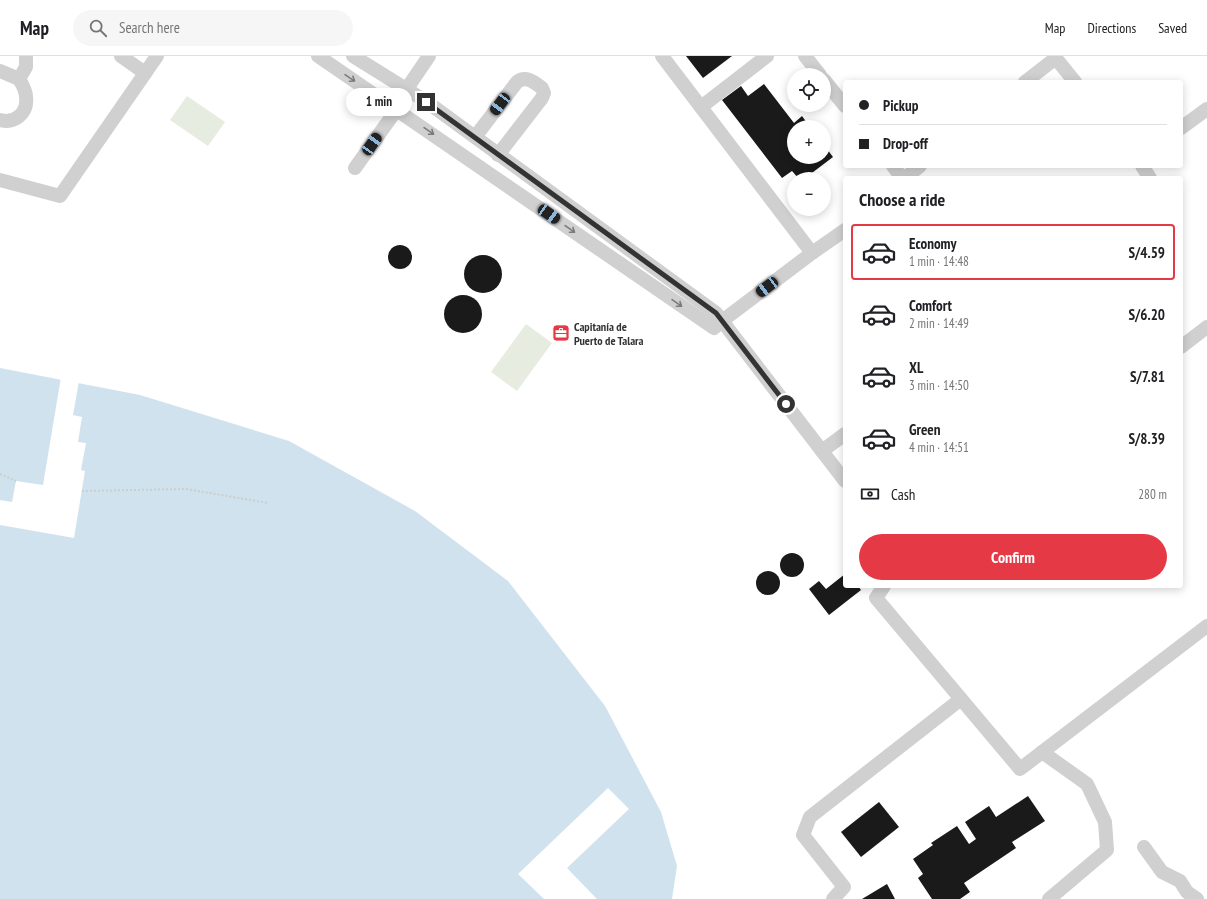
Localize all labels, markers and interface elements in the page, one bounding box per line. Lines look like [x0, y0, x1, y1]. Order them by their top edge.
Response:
search box [73, 10, 353, 46]
text: Map [20, 16, 49, 40]
icon: search [87, 17, 109, 39]
text: Search here [119, 18, 180, 37]
text: Map [1045, 19, 1065, 37]
text: Directions [1087, 19, 1136, 37]
text: Saved [1158, 19, 1187, 37]
map controls [787, 68, 831, 216]
button: locate [787, 68, 831, 112]
one-way arrow [345, 74, 356, 82]
callout: 1 min [346, 88, 412, 116]
car [488, 91, 512, 117]
text: 1 min [366, 93, 392, 110]
route end [417, 93, 435, 111]
text: Pickup [883, 96, 918, 115]
button: + [787, 120, 831, 164]
one-way arrow [423, 127, 434, 135]
car [360, 131, 384, 157]
text: Drop-off [883, 134, 928, 153]
button: − [787, 172, 831, 216]
text: Choose a ride [859, 188, 945, 211]
car [536, 202, 562, 226]
one-way arrow [565, 225, 576, 233]
icon: car [861, 234, 897, 270]
text: Economy [909, 234, 957, 253]
text: S/4.59 [1128, 243, 1165, 262]
text: 1 min · 14:48 [909, 253, 969, 270]
car [754, 275, 780, 299]
icon: car [861, 296, 897, 332]
text: Comfort [909, 296, 952, 315]
one-way arrow [672, 299, 683, 307]
text: S/6.20 [1128, 305, 1165, 324]
text: 2 min · 14:49 [909, 315, 969, 332]
place label: Capitanía de Puerto de Talara [574, 319, 644, 348]
office icon: Capitanía de Puerto de Talara [551, 323, 571, 343]
icon: car [861, 358, 897, 394]
text: XL [909, 358, 923, 377]
text: S/7.81 [1130, 367, 1165, 386]
text: 3 min · 14:50 [909, 377, 969, 394]
route start [777, 395, 795, 413]
icon: car [861, 420, 897, 456]
text: Green [909, 420, 941, 439]
text: S/8.39 [1128, 429, 1165, 448]
text: 4 min · 14:51 [909, 439, 969, 456]
icon: cash [859, 483, 881, 505]
text: Cash [891, 485, 915, 504]
text: 280 m [1138, 486, 1167, 503]
button: Confirm [859, 534, 1167, 580]

